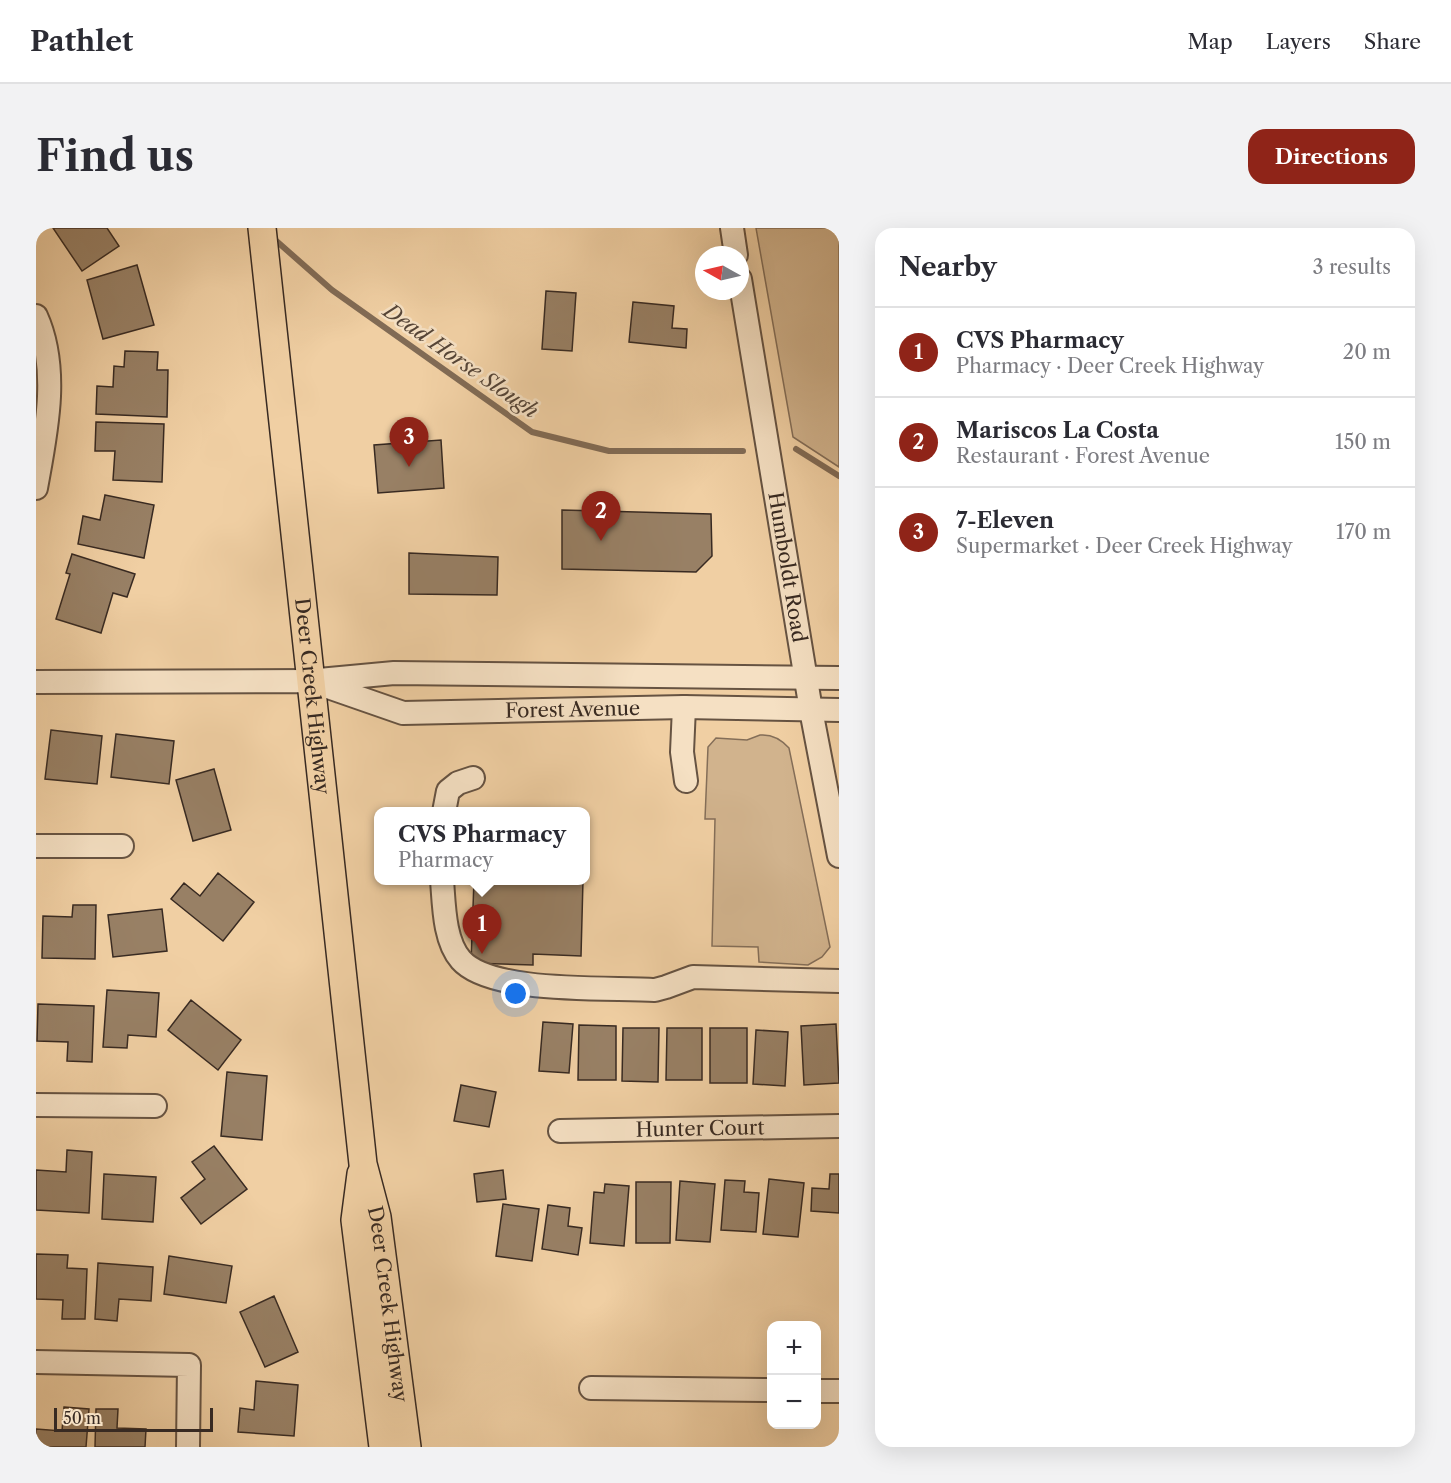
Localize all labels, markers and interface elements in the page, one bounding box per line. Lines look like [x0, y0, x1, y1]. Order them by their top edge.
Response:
text: Pathlet [30, 24, 133, 58]
text: Map [1188, 29, 1233, 54]
text: Layers [1266, 29, 1331, 54]
text: Share [1364, 29, 1421, 54]
button: Directions [1248, 129, 1415, 184]
text: Find us [36, 130, 194, 182]
north arrow [695, 246, 749, 300]
text: Nearby [899, 251, 997, 283]
text: 3 results [1313, 255, 1391, 279]
water label: Dead Horse Slough [378, 297, 543, 423]
text: CVS Pharmacy [956, 327, 1124, 354]
text: 1 [914, 340, 923, 364]
text: 20 m [1343, 340, 1391, 364]
text: Pharmacy · Deer Creek Highway [956, 354, 1264, 378]
text: Mariscos La Costa [956, 417, 1159, 444]
pin: 3 [390, 418, 428, 467]
text: 2 [913, 430, 924, 454]
text: 150 m [1335, 430, 1391, 454]
text: Restaurant · Forest Avenue [956, 444, 1210, 468]
street label: Humboldt Road [763, 490, 812, 644]
pin: 2 [582, 492, 620, 541]
text: 7-Eleven [956, 507, 1054, 534]
text: 3 [913, 520, 924, 544]
text: 170 m [1336, 520, 1391, 544]
text: Supermarket · Deer Creek Highway [956, 534, 1293, 558]
street label: Deer Creek Highway [290, 597, 335, 797]
street label: Forest Avenue [505, 696, 640, 723]
popup [374, 807, 590, 885]
text: CVS Pharmacy [398, 821, 566, 848]
text: Pharmacy [398, 848, 493, 872]
pin: 1 [462, 904, 502, 954]
your location [501, 979, 530, 1008]
street label: Hunter Court [635, 1115, 765, 1142]
street label: Deer Creek Highway [363, 1203, 413, 1404]
map controls [767, 1321, 821, 1429]
button: + [767, 1321, 821, 1375]
button: − [767, 1375, 821, 1429]
scale bar [54, 1405, 213, 1432]
text: 50 m [63, 1408, 101, 1428]

